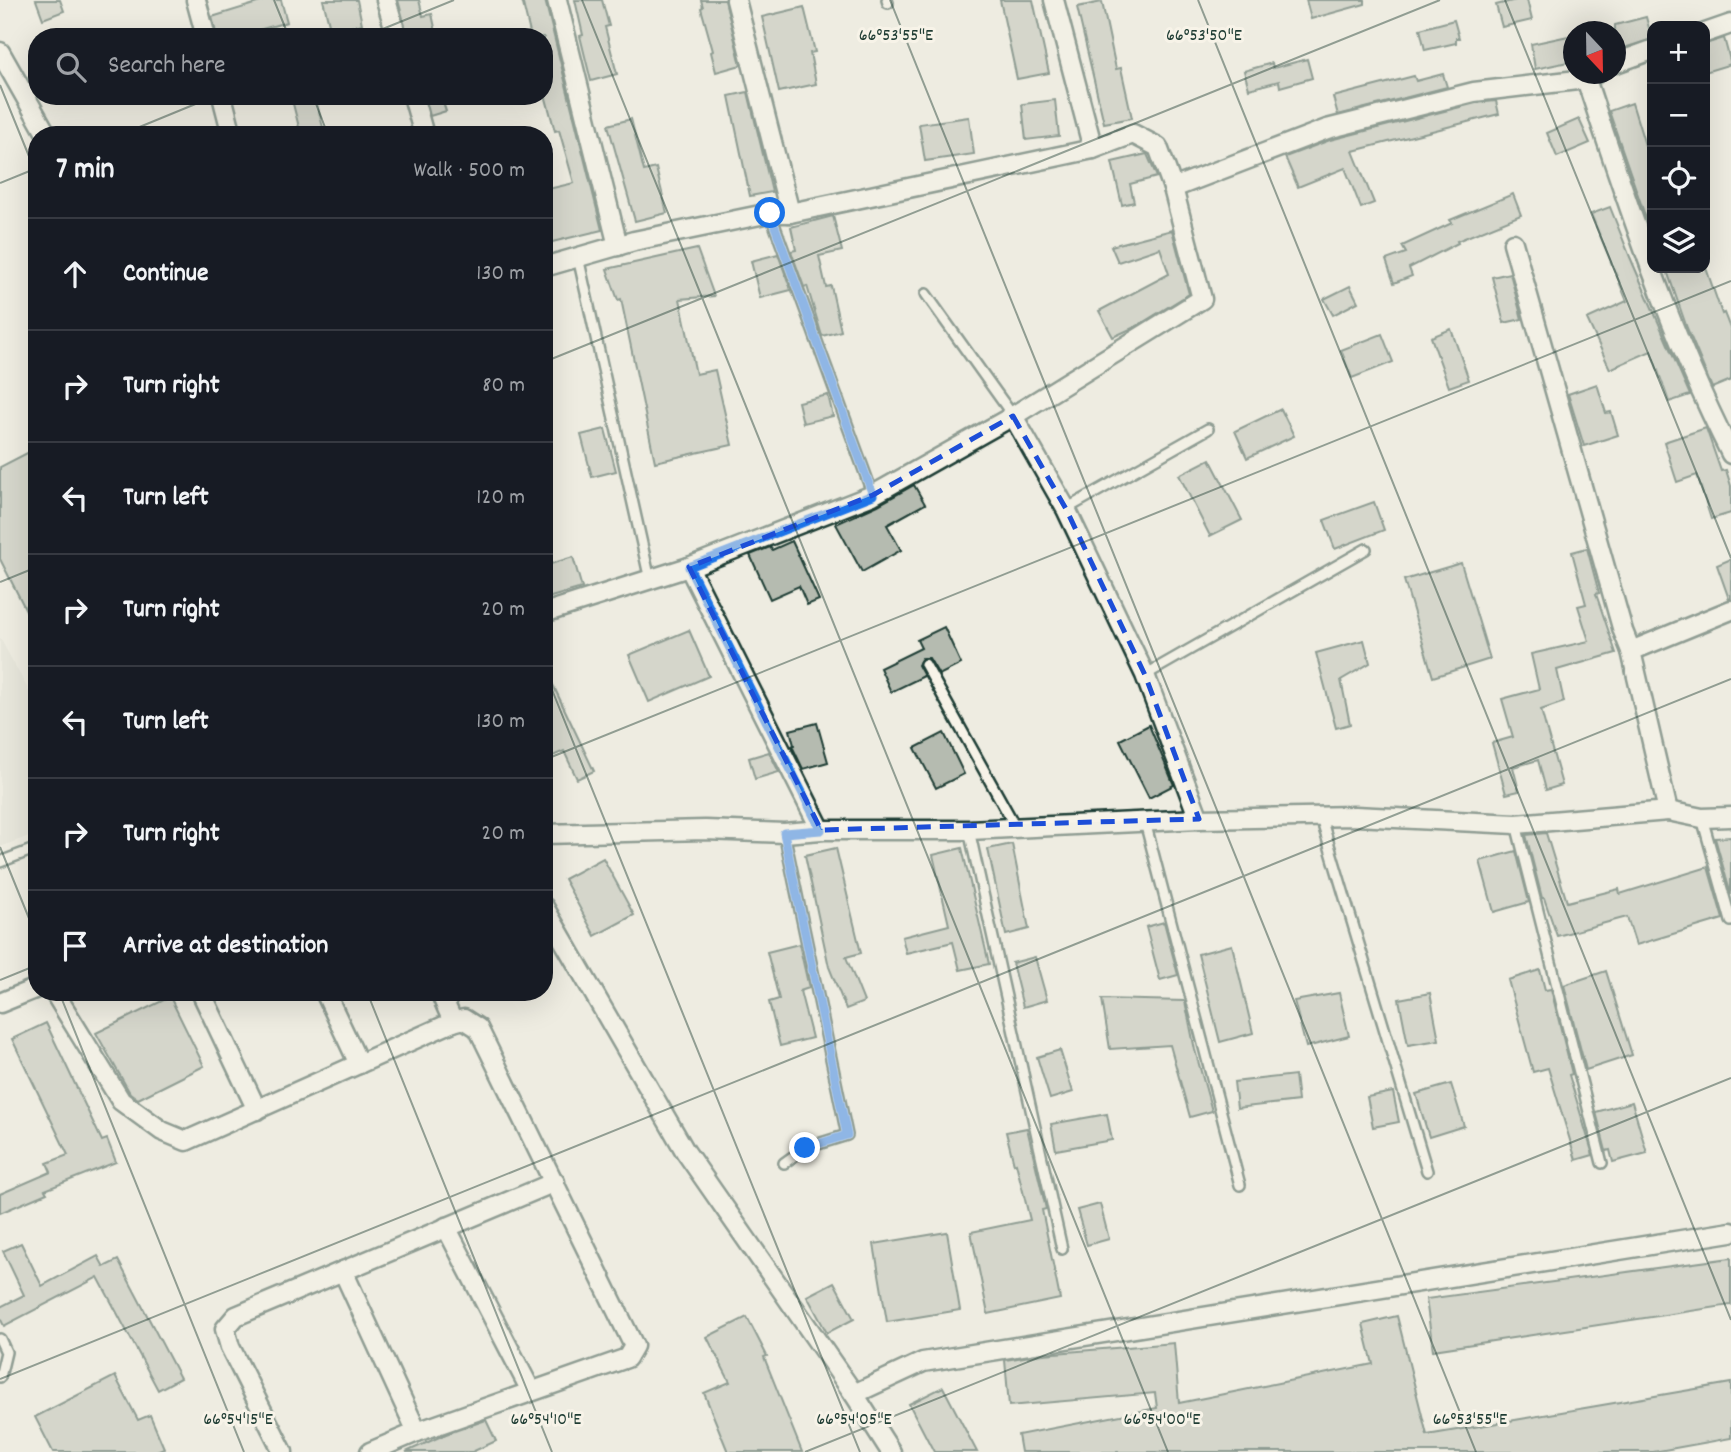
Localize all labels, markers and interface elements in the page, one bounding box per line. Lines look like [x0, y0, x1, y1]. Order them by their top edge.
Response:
north arrow [1563, 21, 1626, 84]
map controls [1647, 21, 1710, 273]
button: + [1647, 21, 1710, 84]
text: 66°53'55"E [859, 24, 933, 49]
text: 66°53'50"E [1166, 24, 1242, 49]
search box [28, 28, 553, 105]
icon: search [52, 48, 90, 86]
text: Search here [108, 48, 226, 85]
button: − [1647, 84, 1710, 147]
button: locate [1647, 147, 1710, 210]
text: 7 min [56, 150, 114, 193]
text: Walk · 500 m [414, 155, 525, 188]
route start [754, 197, 785, 228]
button: layers [1647, 210, 1710, 273]
icon: ahead [56, 255, 94, 293]
text: Continue [123, 256, 208, 293]
text: 130 m [476, 258, 525, 291]
icon: right [56, 367, 94, 405]
text: Turn right [123, 368, 220, 405]
text: 80 m [482, 370, 525, 403]
icon: left [56, 479, 94, 517]
text: Turn left [123, 480, 209, 517]
text: 120 m [476, 482, 525, 515]
icon: right [56, 591, 94, 629]
text: Turn right [123, 592, 220, 629]
text: 20 m [481, 594, 525, 627]
icon: left [56, 703, 94, 741]
text: Turn left [123, 704, 209, 741]
text: 130 m [476, 706, 525, 739]
icon: right [56, 815, 94, 853]
text: Turn right [123, 816, 220, 853]
text: 20 m [481, 818, 525, 851]
icon: arrive [56, 927, 94, 965]
text: Arrive at destination [123, 928, 328, 965]
route end [789, 1132, 820, 1163]
text: 66°54'15"E [203, 1408, 273, 1433]
text: 66°54'10"E [510, 1408, 582, 1433]
text: 66°54'05"E [816, 1408, 892, 1433]
text: 66°54'00"E [1124, 1408, 1200, 1433]
text: 66°53'55"E [1433, 1408, 1507, 1433]

